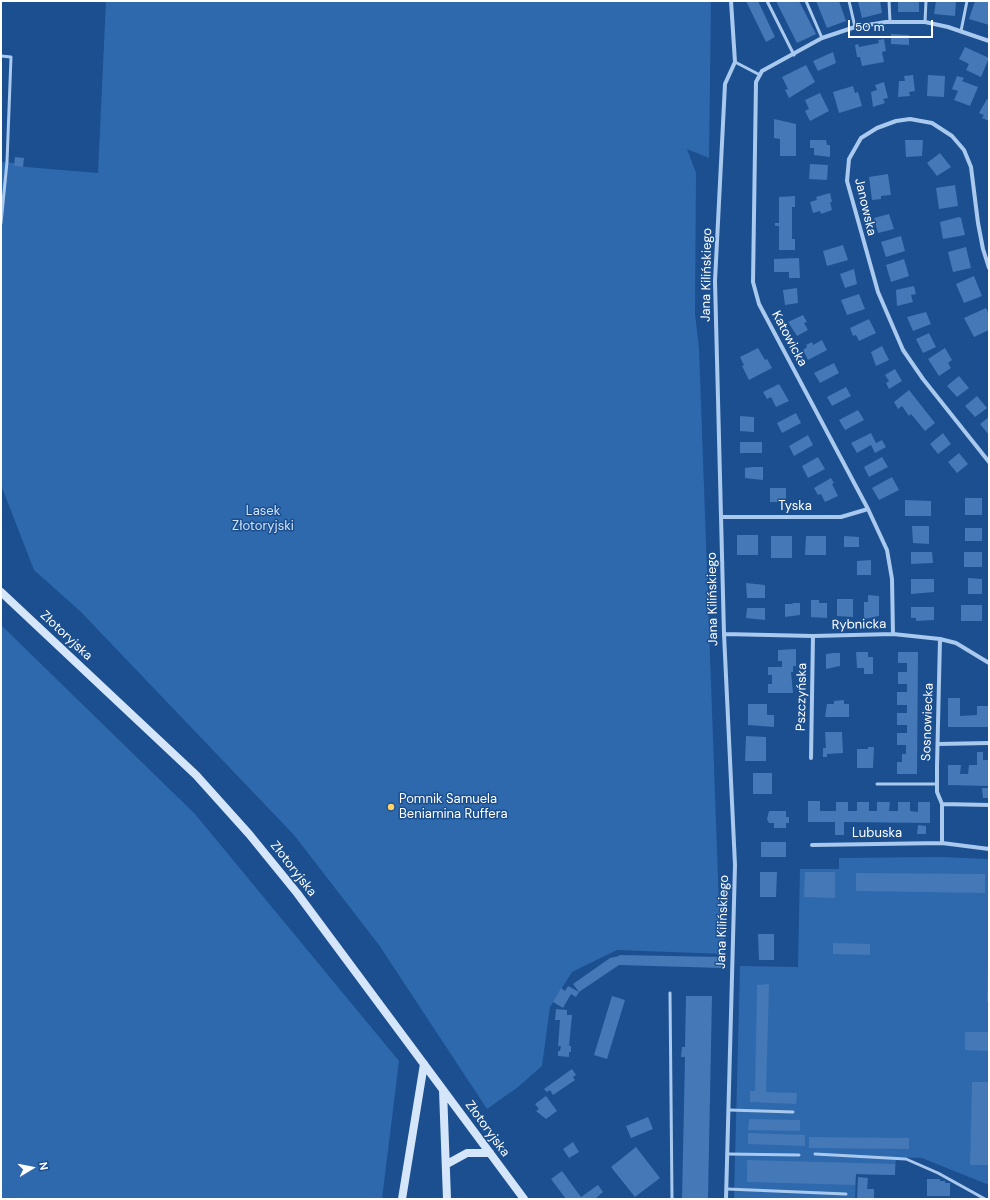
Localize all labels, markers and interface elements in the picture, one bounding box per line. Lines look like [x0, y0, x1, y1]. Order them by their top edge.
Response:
scale bar [850, 12, 935, 38]
text: 50 m [855, 19, 884, 35]
street label: Janowska [851, 177, 879, 237]
street label: Jana Kilińskiego [698, 228, 716, 322]
street label: Katowicka [768, 309, 810, 369]
street label: Tyska [778, 499, 812, 515]
park label: Lasek Złotoryjski [232, 504, 294, 535]
street label: Jana Kilińskiego [704, 552, 722, 646]
street label: Złotoryjska [37, 608, 95, 664]
street label: Rybnicka [832, 617, 886, 633]
street label: Pszczyńska [794, 663, 810, 731]
street label: Sosnowiecka [919, 683, 937, 761]
place label: Pomnik Samuela Beniamina Ruffera [399, 792, 508, 823]
marker: Pomnik Samuela Beniamina Ruffera [386, 802, 396, 812]
street label: Lubuska [852, 826, 902, 842]
street label: Złotoryjska [267, 838, 319, 900]
street label: Jana Kilińskiego [714, 875, 732, 969]
street label: Złotoryjska [461, 1098, 513, 1160]
north arrow [12, 1148, 52, 1188]
text: N [36, 1161, 51, 1171]

